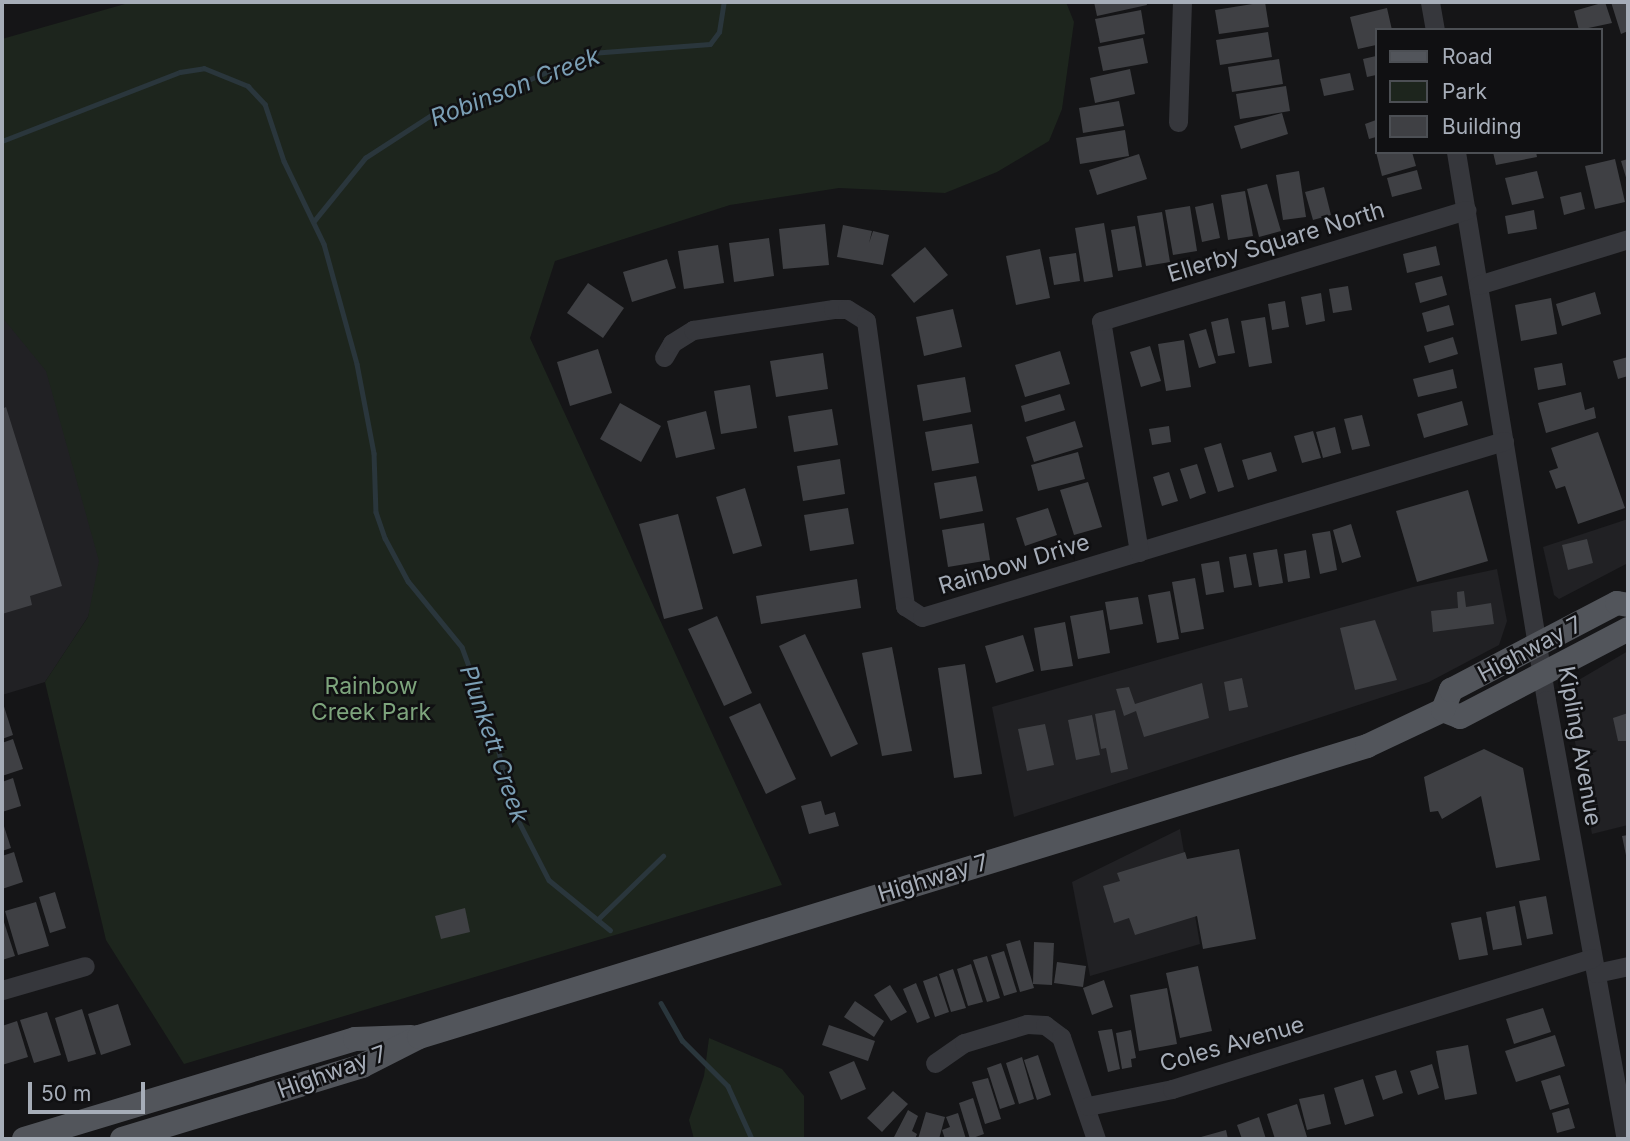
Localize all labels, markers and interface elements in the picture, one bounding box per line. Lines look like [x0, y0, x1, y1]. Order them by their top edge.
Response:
legend [1374, 28, 1602, 154]
water label: Robinson Creek [426, 41, 604, 133]
text: Road [1442, 44, 1493, 69]
text: Park [1442, 79, 1487, 104]
text: Building [1442, 114, 1522, 139]
street label: Ellerby Square North [1164, 196, 1388, 288]
street label: Rainbow Drive [935, 528, 1093, 600]
street label: Highway 7 [1473, 610, 1587, 688]
water label: Plunkett Creek [454, 661, 534, 827]
street label: Kipling Avenue [1552, 664, 1608, 828]
park label: Rainbow Creek Park [311, 672, 431, 726]
street label: Highway 7 [874, 848, 992, 908]
street label: Coles Avenue [1157, 1010, 1307, 1078]
street label: Highway 7 [274, 1040, 390, 1104]
scale bar [32, 1068, 149, 1112]
text: 50 m [41, 1081, 91, 1106]

